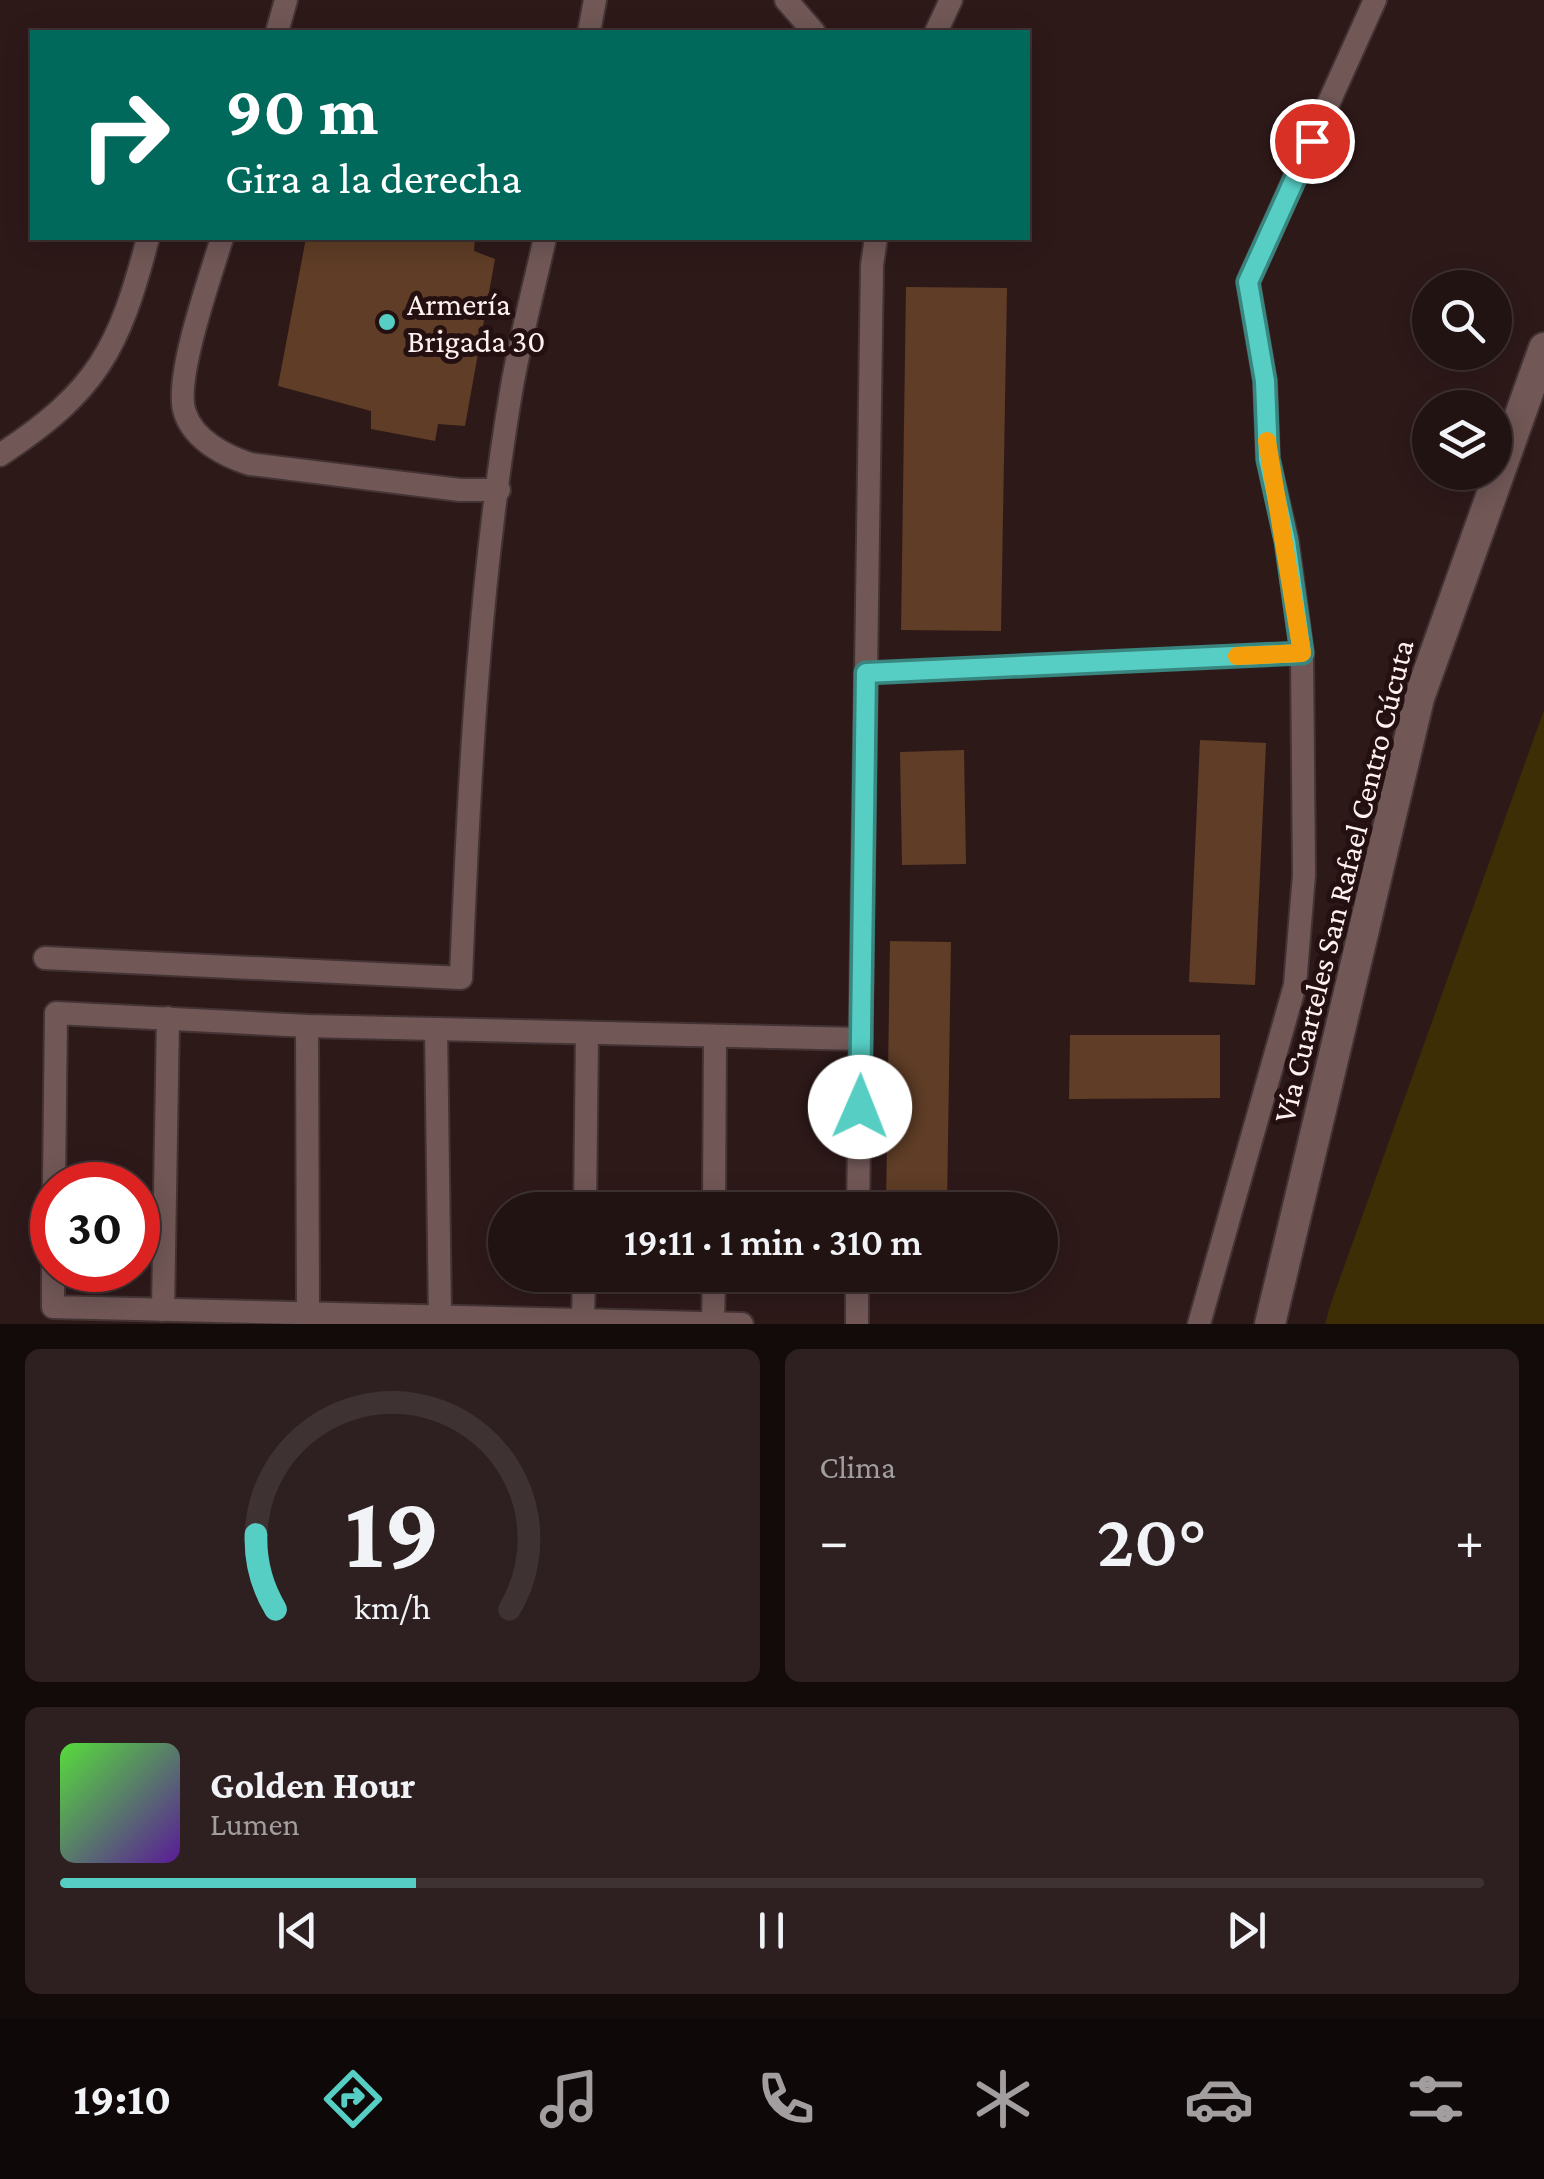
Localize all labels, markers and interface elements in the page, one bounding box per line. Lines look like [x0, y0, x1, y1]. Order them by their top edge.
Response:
icon: right [60, 70, 190, 200]
text: 90 m [225, 71, 378, 149]
pin [1270, 99, 1355, 184]
icon: arrive [1285, 114, 1340, 169]
text: Gira a la derecha [225, 153, 522, 203]
map controls [1412, 270, 1512, 490]
button: search [1412, 270, 1512, 370]
place label: Armería Brigada 30 [407, 286, 545, 359]
marker: Armería Brigada 30 [376, 311, 398, 333]
button: layers [1412, 390, 1512, 490]
street label: Vía Cuarteles San Rafael Centro Cúcuta [1265, 636, 1421, 1126]
position arrow [808, 1055, 912, 1159]
speed limit sign: 30 [30, 1162, 160, 1292]
text: 19:11 · 1 min · 310 m [624, 1221, 922, 1263]
text: Clima [820, 1449, 896, 1485]
text: 19 [344, 1474, 440, 1589]
text: 20° [1097, 1499, 1207, 1582]
text: − [820, 1510, 849, 1571]
text: + [1455, 1510, 1484, 1571]
text: km/h [354, 1587, 431, 1627]
text: Golden Hour [210, 1764, 416, 1806]
text: Lumen [210, 1806, 300, 1842]
icon: previous [270, 1903, 325, 1958]
icon: pause [744, 1903, 799, 1958]
icon: next [1219, 1903, 1274, 1958]
icon: directions [318, 2064, 388, 2134]
icon: music [534, 2064, 604, 2134]
icon: phone [751, 2064, 821, 2134]
icon: climate [968, 2064, 1038, 2134]
icon: car [1184, 2064, 1254, 2134]
icon: filters [1401, 2064, 1471, 2134]
text: 19:10 [73, 2074, 171, 2124]

